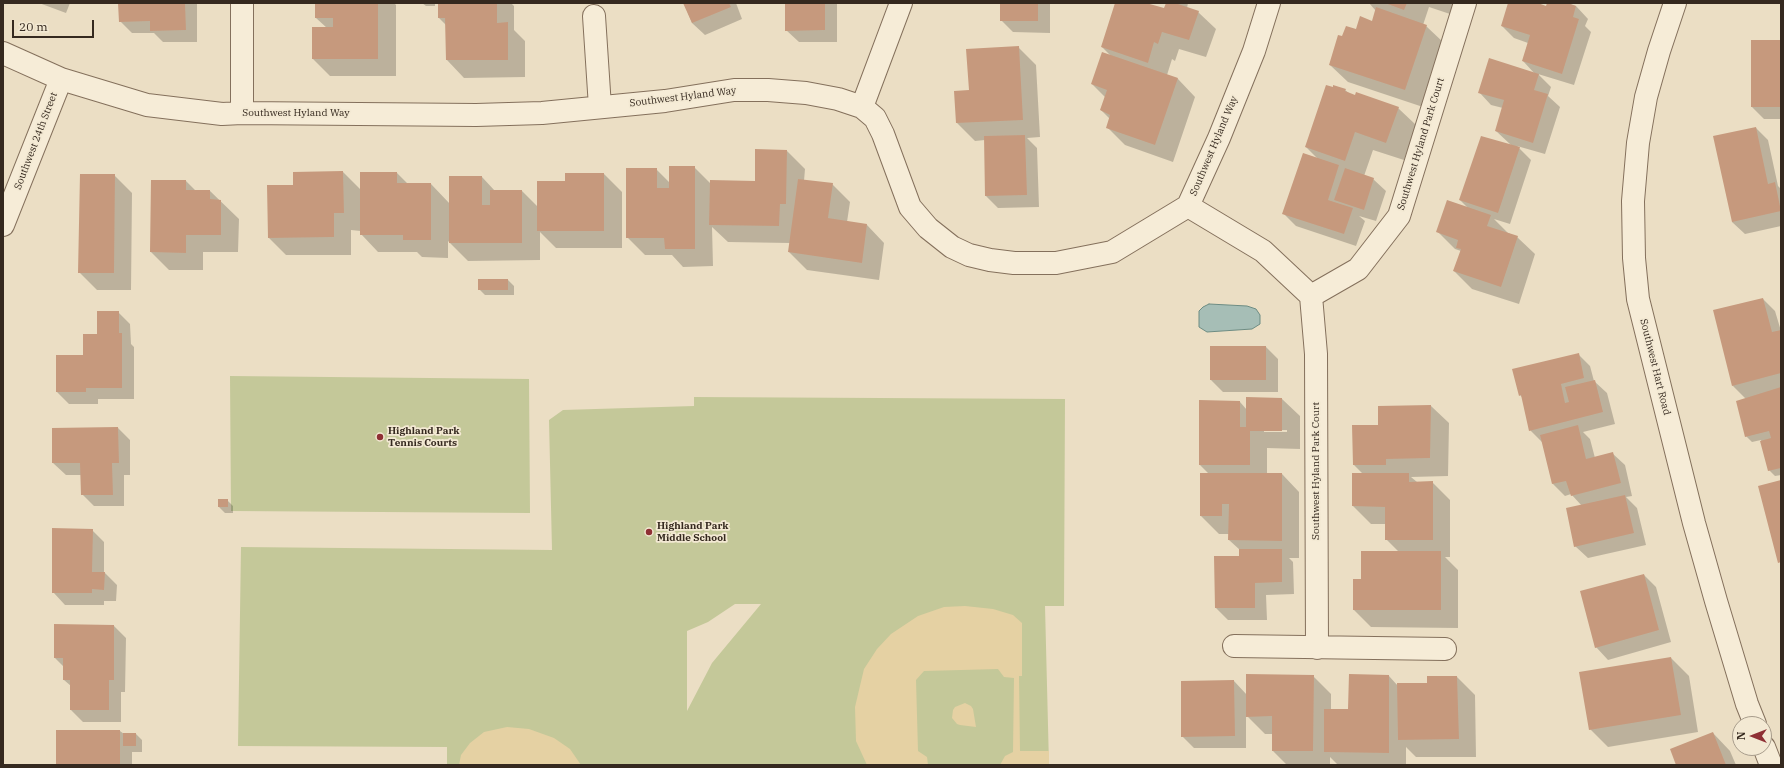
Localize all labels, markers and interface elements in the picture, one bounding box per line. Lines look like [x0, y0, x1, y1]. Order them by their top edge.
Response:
scale bar [14, 12, 96, 38]
text: 20 m [19, 19, 48, 34]
street label: Southwest Hyland Park Court [1395, 76, 1447, 212]
street label: Southwest Hyland Way [629, 85, 737, 109]
street label: Southwest 24th Street [12, 91, 60, 191]
street label: Southwest Hyland Way [1188, 94, 1240, 198]
street label: Southwest Hyland Way [242, 107, 350, 119]
street label: Southwest Hart Road [1637, 318, 1673, 416]
street label: Southwest Hyland Park Court [1310, 402, 1322, 540]
place label: Highland Park Tennis Courts [388, 425, 460, 448]
marker: Highland Park Tennis Courts [375, 432, 385, 442]
place label: Highland Park Middle School [657, 520, 729, 544]
marker: Highland Park Middle School [644, 527, 654, 537]
north arrow [1732, 716, 1772, 756]
text: N [1734, 732, 1748, 740]

